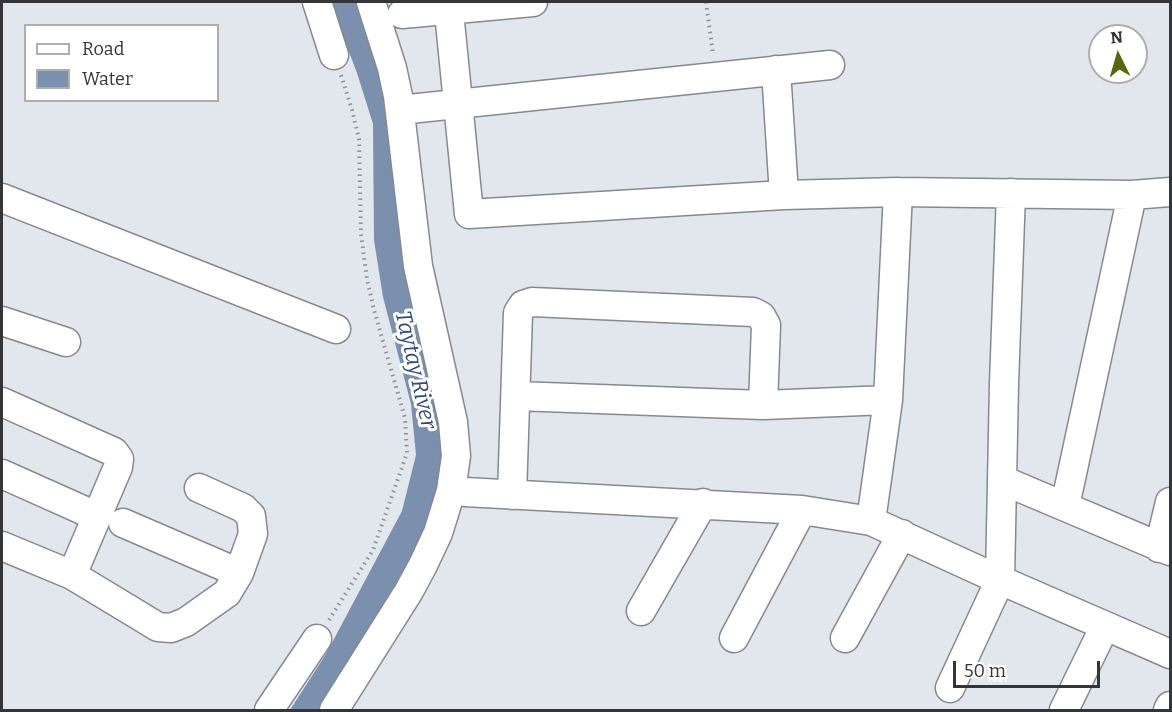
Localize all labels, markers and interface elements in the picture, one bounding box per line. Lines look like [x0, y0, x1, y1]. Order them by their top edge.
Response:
legend [24, 24, 219, 102]
north arrow [1088, 24, 1148, 84]
text: N [1110, 28, 1124, 48]
text: Road [82, 38, 124, 60]
text: Water [82, 68, 133, 90]
water label: Taytay River [389, 308, 441, 432]
scale bar [956, 649, 1103, 687]
text: 50 m [964, 660, 1006, 682]

